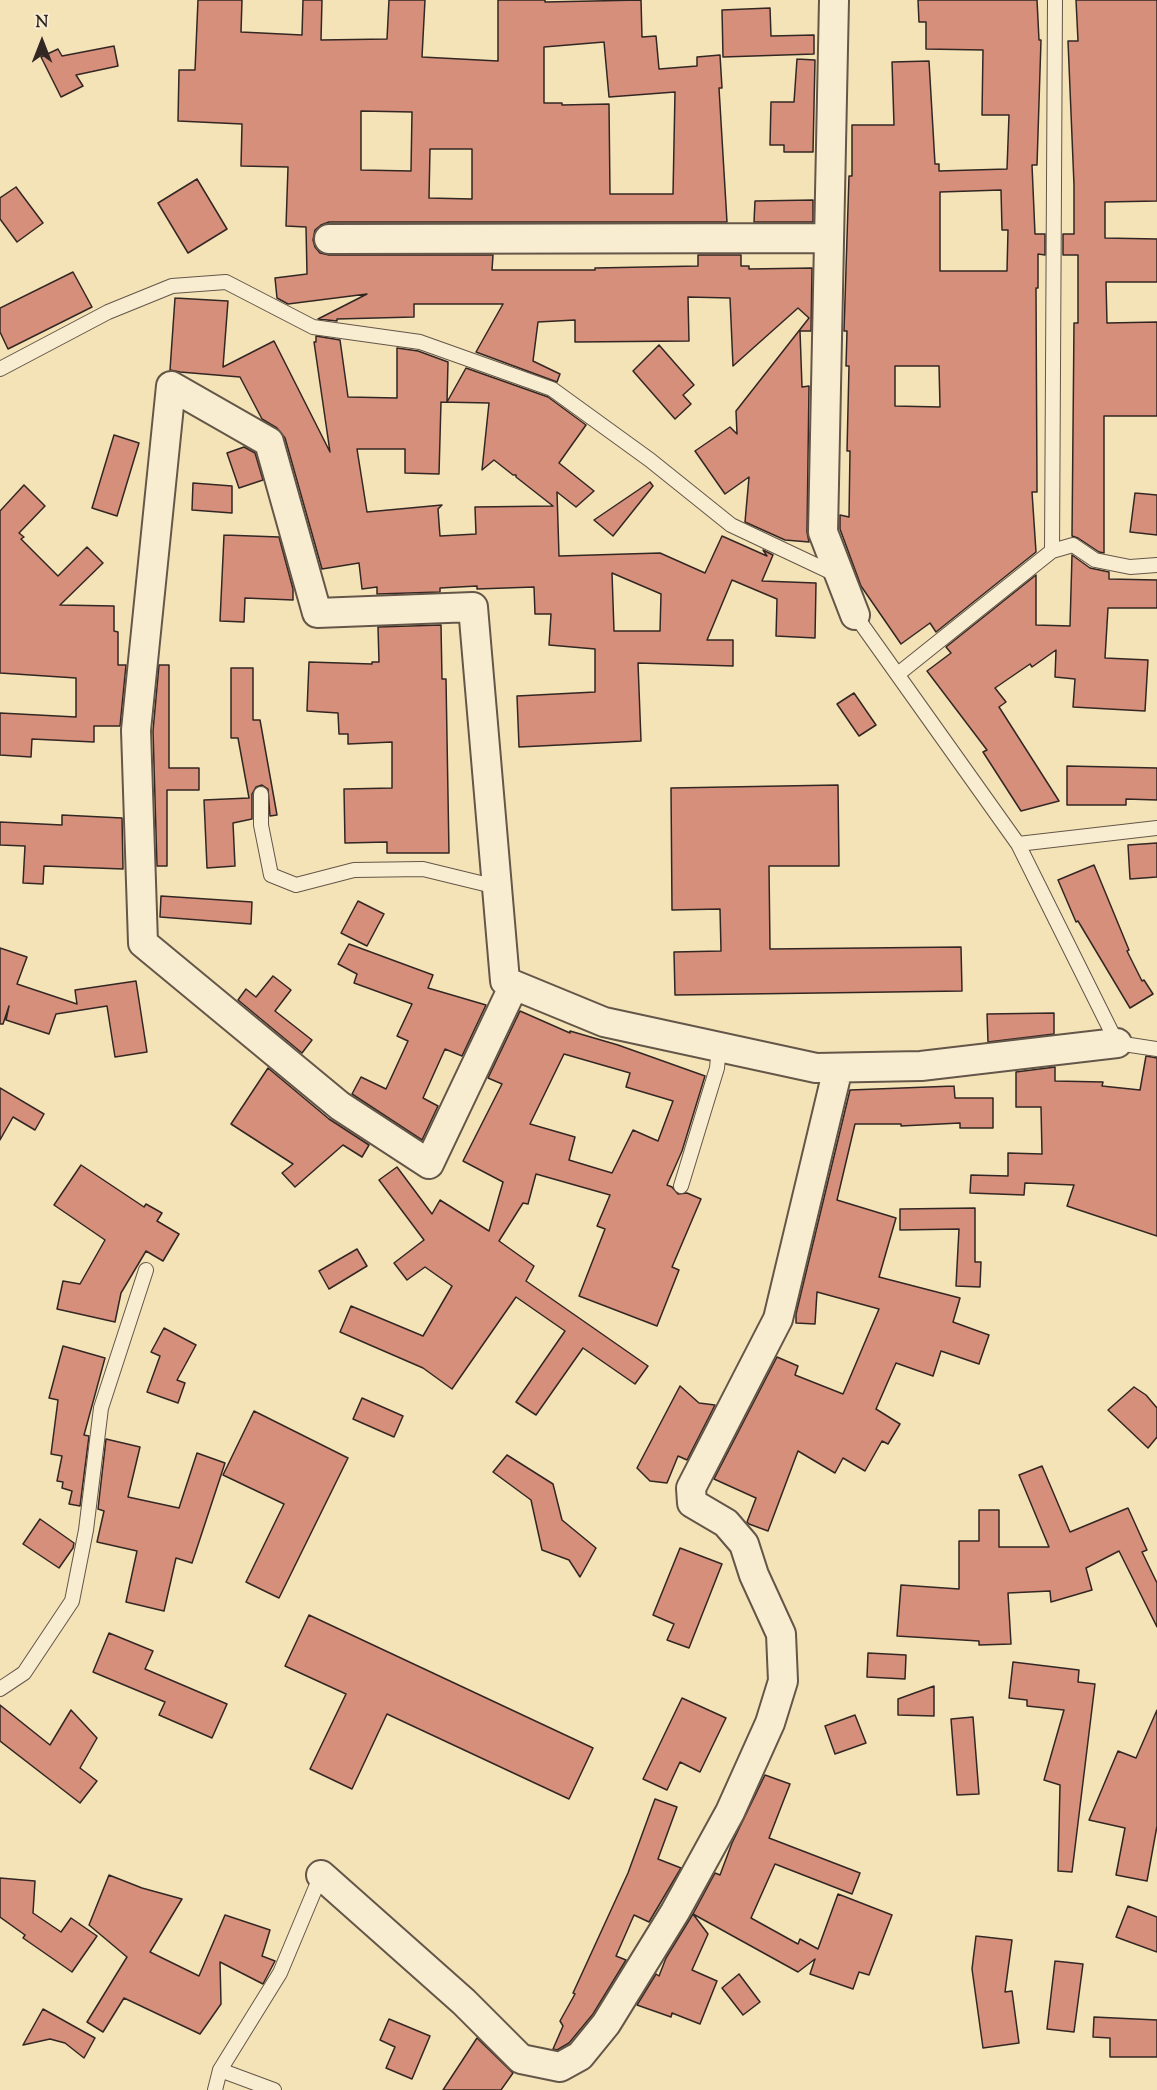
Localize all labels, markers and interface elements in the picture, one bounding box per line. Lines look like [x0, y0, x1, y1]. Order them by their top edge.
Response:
north arrow [12, 12, 72, 72]
text: N [36, 12, 48, 35]

